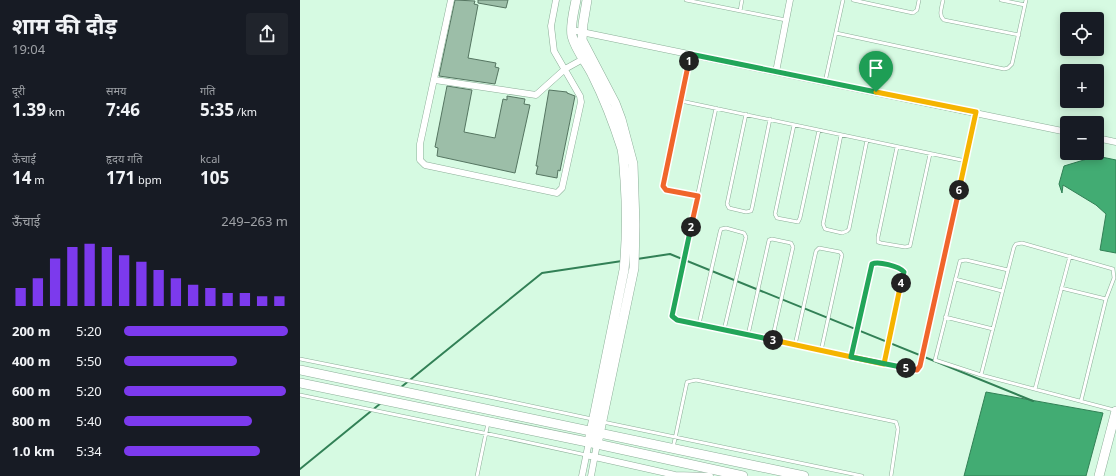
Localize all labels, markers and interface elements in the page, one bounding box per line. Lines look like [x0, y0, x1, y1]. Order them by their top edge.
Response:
text: शाम की दौड़ [12, 10, 117, 40]
map controls [1060, 12, 1104, 160]
button: locate [1060, 12, 1104, 56]
button: share [246, 13, 288, 55]
text: 19:04 [12, 40, 45, 58]
pin: 1 [679, 51, 699, 71]
pin [859, 51, 893, 92]
text: 1 [686, 53, 692, 68]
icon: arrive [865, 57, 887, 79]
button: + [1060, 64, 1104, 108]
text: दूरी [12, 83, 25, 98]
text: समय [106, 83, 126, 98]
text: गति [200, 83, 215, 98]
text: 1.39 [12, 98, 46, 121]
text: 7:46 [106, 98, 140, 121]
text: 5:35 [200, 98, 234, 121]
text: km [46, 104, 65, 119]
text: /km [234, 104, 257, 119]
button: − [1060, 116, 1104, 160]
text: ऊँचाई [12, 151, 36, 166]
text: हृदय गति [106, 151, 142, 166]
text: kcal [200, 151, 220, 166]
text: 14 [12, 166, 31, 189]
text: 171 [106, 166, 135, 189]
text: 105 [200, 166, 229, 189]
text: m [31, 172, 45, 187]
text: bpm [135, 172, 162, 187]
pin: 6 [949, 180, 969, 200]
text: 6 [956, 182, 962, 197]
text: ऊँचाई [12, 212, 40, 230]
text: 249–263 m [221, 212, 288, 230]
pin: 2 [681, 217, 701, 237]
text: 2 [688, 219, 694, 234]
pin: 4 [891, 273, 911, 293]
text: 4 [898, 275, 904, 290]
text: 200 m [12, 322, 50, 340]
text: 5:20 [76, 322, 102, 340]
pin: 3 [763, 330, 783, 350]
text: 3 [770, 332, 776, 347]
text: 400 m [12, 352, 50, 370]
text: 5:50 [76, 352, 102, 370]
pin: 5 [896, 358, 916, 378]
text: 5 [903, 360, 909, 375]
text: 600 m [12, 382, 50, 400]
text: 5:20 [76, 382, 102, 400]
text: 800 m [12, 412, 50, 430]
text: 5:40 [76, 412, 102, 430]
text: 1.0 km [12, 442, 55, 460]
text: 5:34 [76, 442, 102, 460]

